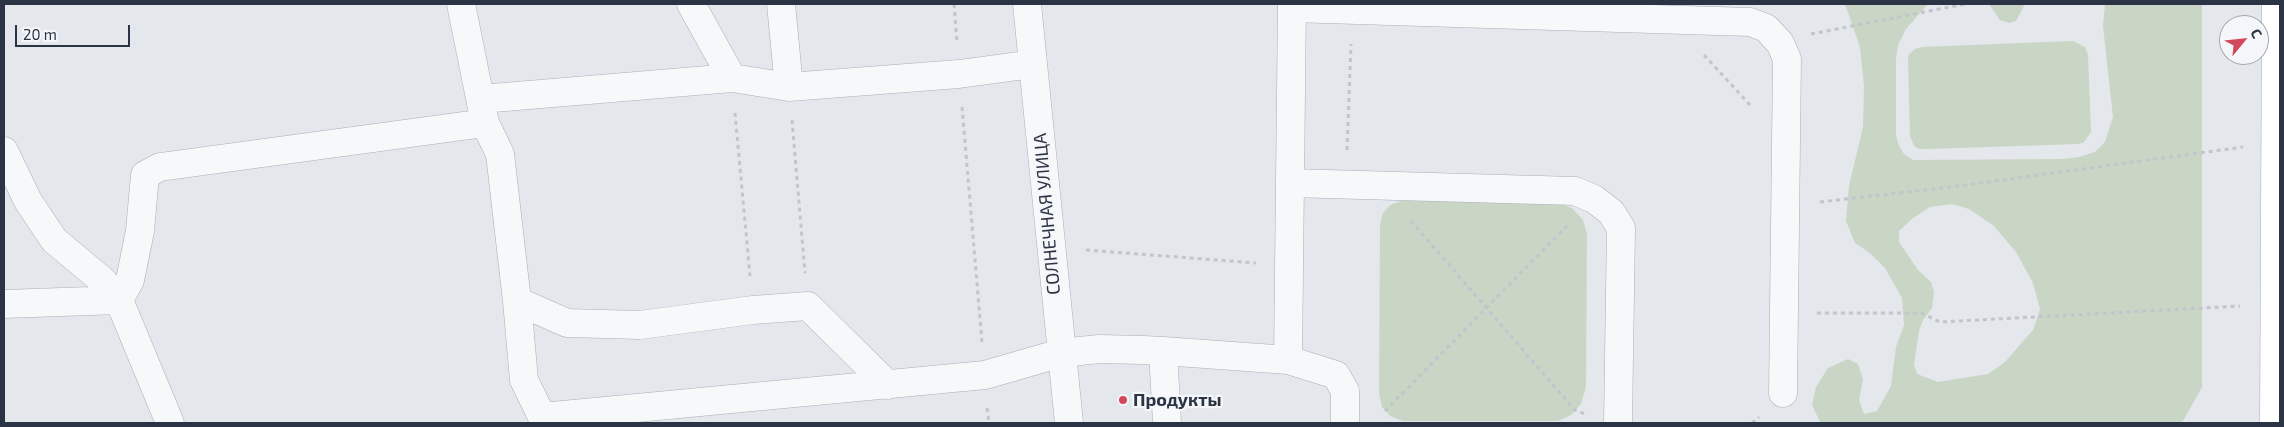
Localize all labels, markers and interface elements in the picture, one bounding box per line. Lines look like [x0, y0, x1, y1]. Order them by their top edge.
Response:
scale bar [18, 15, 132, 47]
north arrow [2219, 15, 2269, 65]
text: 20 m [23, 25, 57, 43]
text: С [2247, 26, 2266, 41]
street label: СОЛНЕЧНАЯ УЛИЦА [1029, 132, 1065, 296]
place label: Продукты [1133, 389, 1221, 411]
marker: Продукты [1117, 394, 1129, 406]

